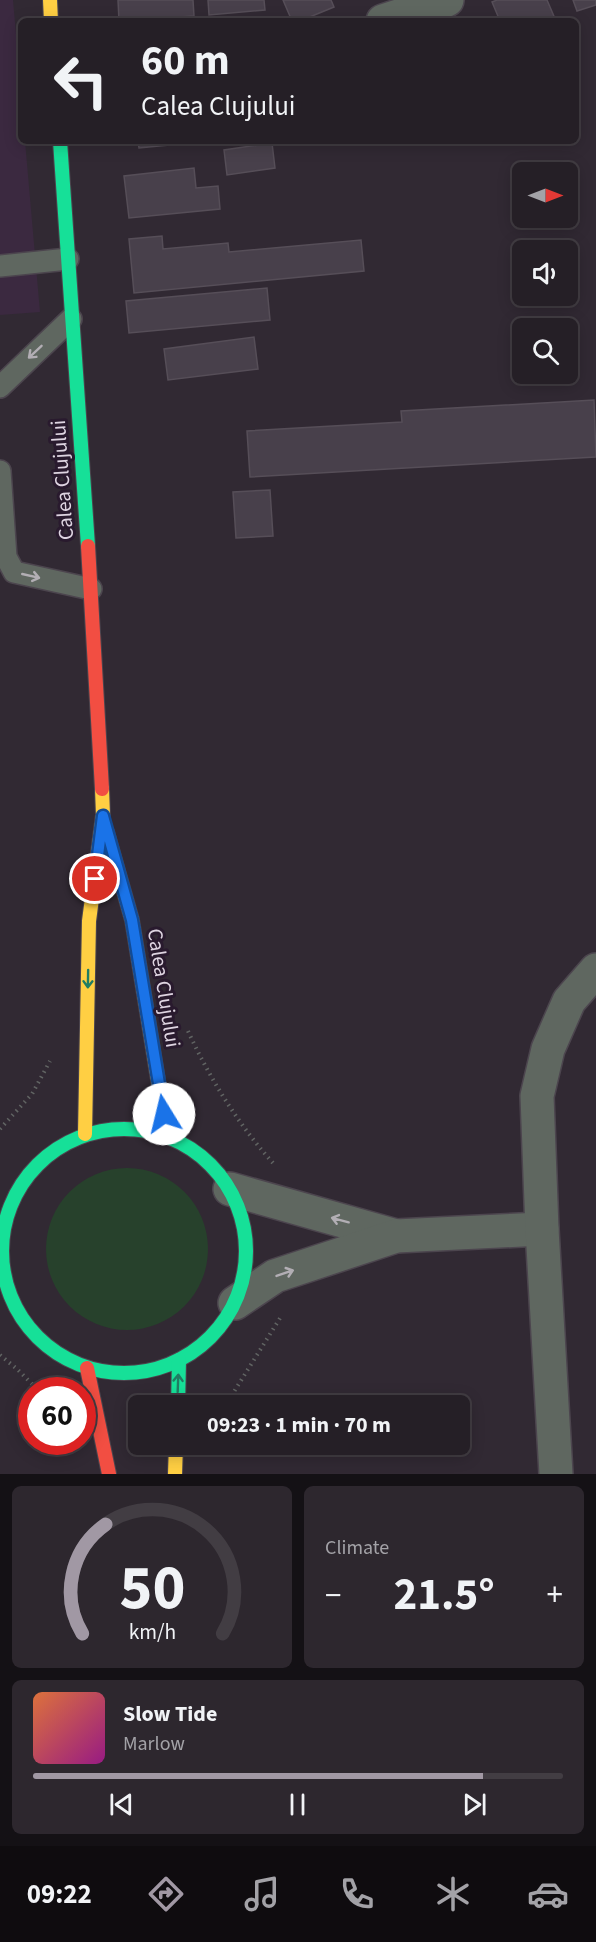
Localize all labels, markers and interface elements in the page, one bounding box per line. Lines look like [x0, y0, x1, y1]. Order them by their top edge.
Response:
text: 60 m [141, 31, 230, 91]
icon: left [42, 42, 120, 120]
text: Calea Clujului [141, 87, 296, 126]
north arrow [512, 162, 578, 228]
map controls [512, 162, 578, 384]
button: sound [512, 240, 578, 306]
button: search [512, 318, 578, 384]
one-way arrow [28, 345, 43, 359]
street label: Calea Clujului [43, 419, 81, 541]
one-way arrow [21, 571, 41, 582]
pin [69, 853, 120, 904]
icon: arrive [78, 862, 111, 895]
street label: Calea Clujului [140, 926, 188, 1050]
one-way arrow [83, 969, 94, 989]
position arrow [132, 1082, 196, 1146]
one-way arrow [331, 1214, 350, 1226]
one-way arrow [275, 1267, 294, 1278]
one-way arrow [173, 1373, 184, 1393]
speed limit sign: 60 [18, 1377, 96, 1455]
text: 09:23 · 1 min · 70 m [207, 1409, 391, 1441]
text: Climate [325, 1534, 389, 1562]
text: 50 [119, 1544, 185, 1633]
text: 21.5° [393, 1563, 495, 1627]
text: − [325, 1572, 341, 1619]
text: + [547, 1572, 563, 1619]
text: km/h [128, 1617, 176, 1648]
text: Slow Tide [123, 1698, 217, 1730]
text: Marlow [123, 1730, 185, 1758]
icon: previous [105, 1788, 138, 1821]
icon: pause [281, 1788, 314, 1821]
icon: next [458, 1788, 491, 1821]
icon: directions [145, 1873, 187, 1915]
icon: music [241, 1873, 283, 1915]
icon: phone [336, 1873, 378, 1915]
icon: climate [432, 1873, 474, 1915]
icon: car [527, 1873, 569, 1915]
text: 09:22 [27, 1875, 92, 1914]

